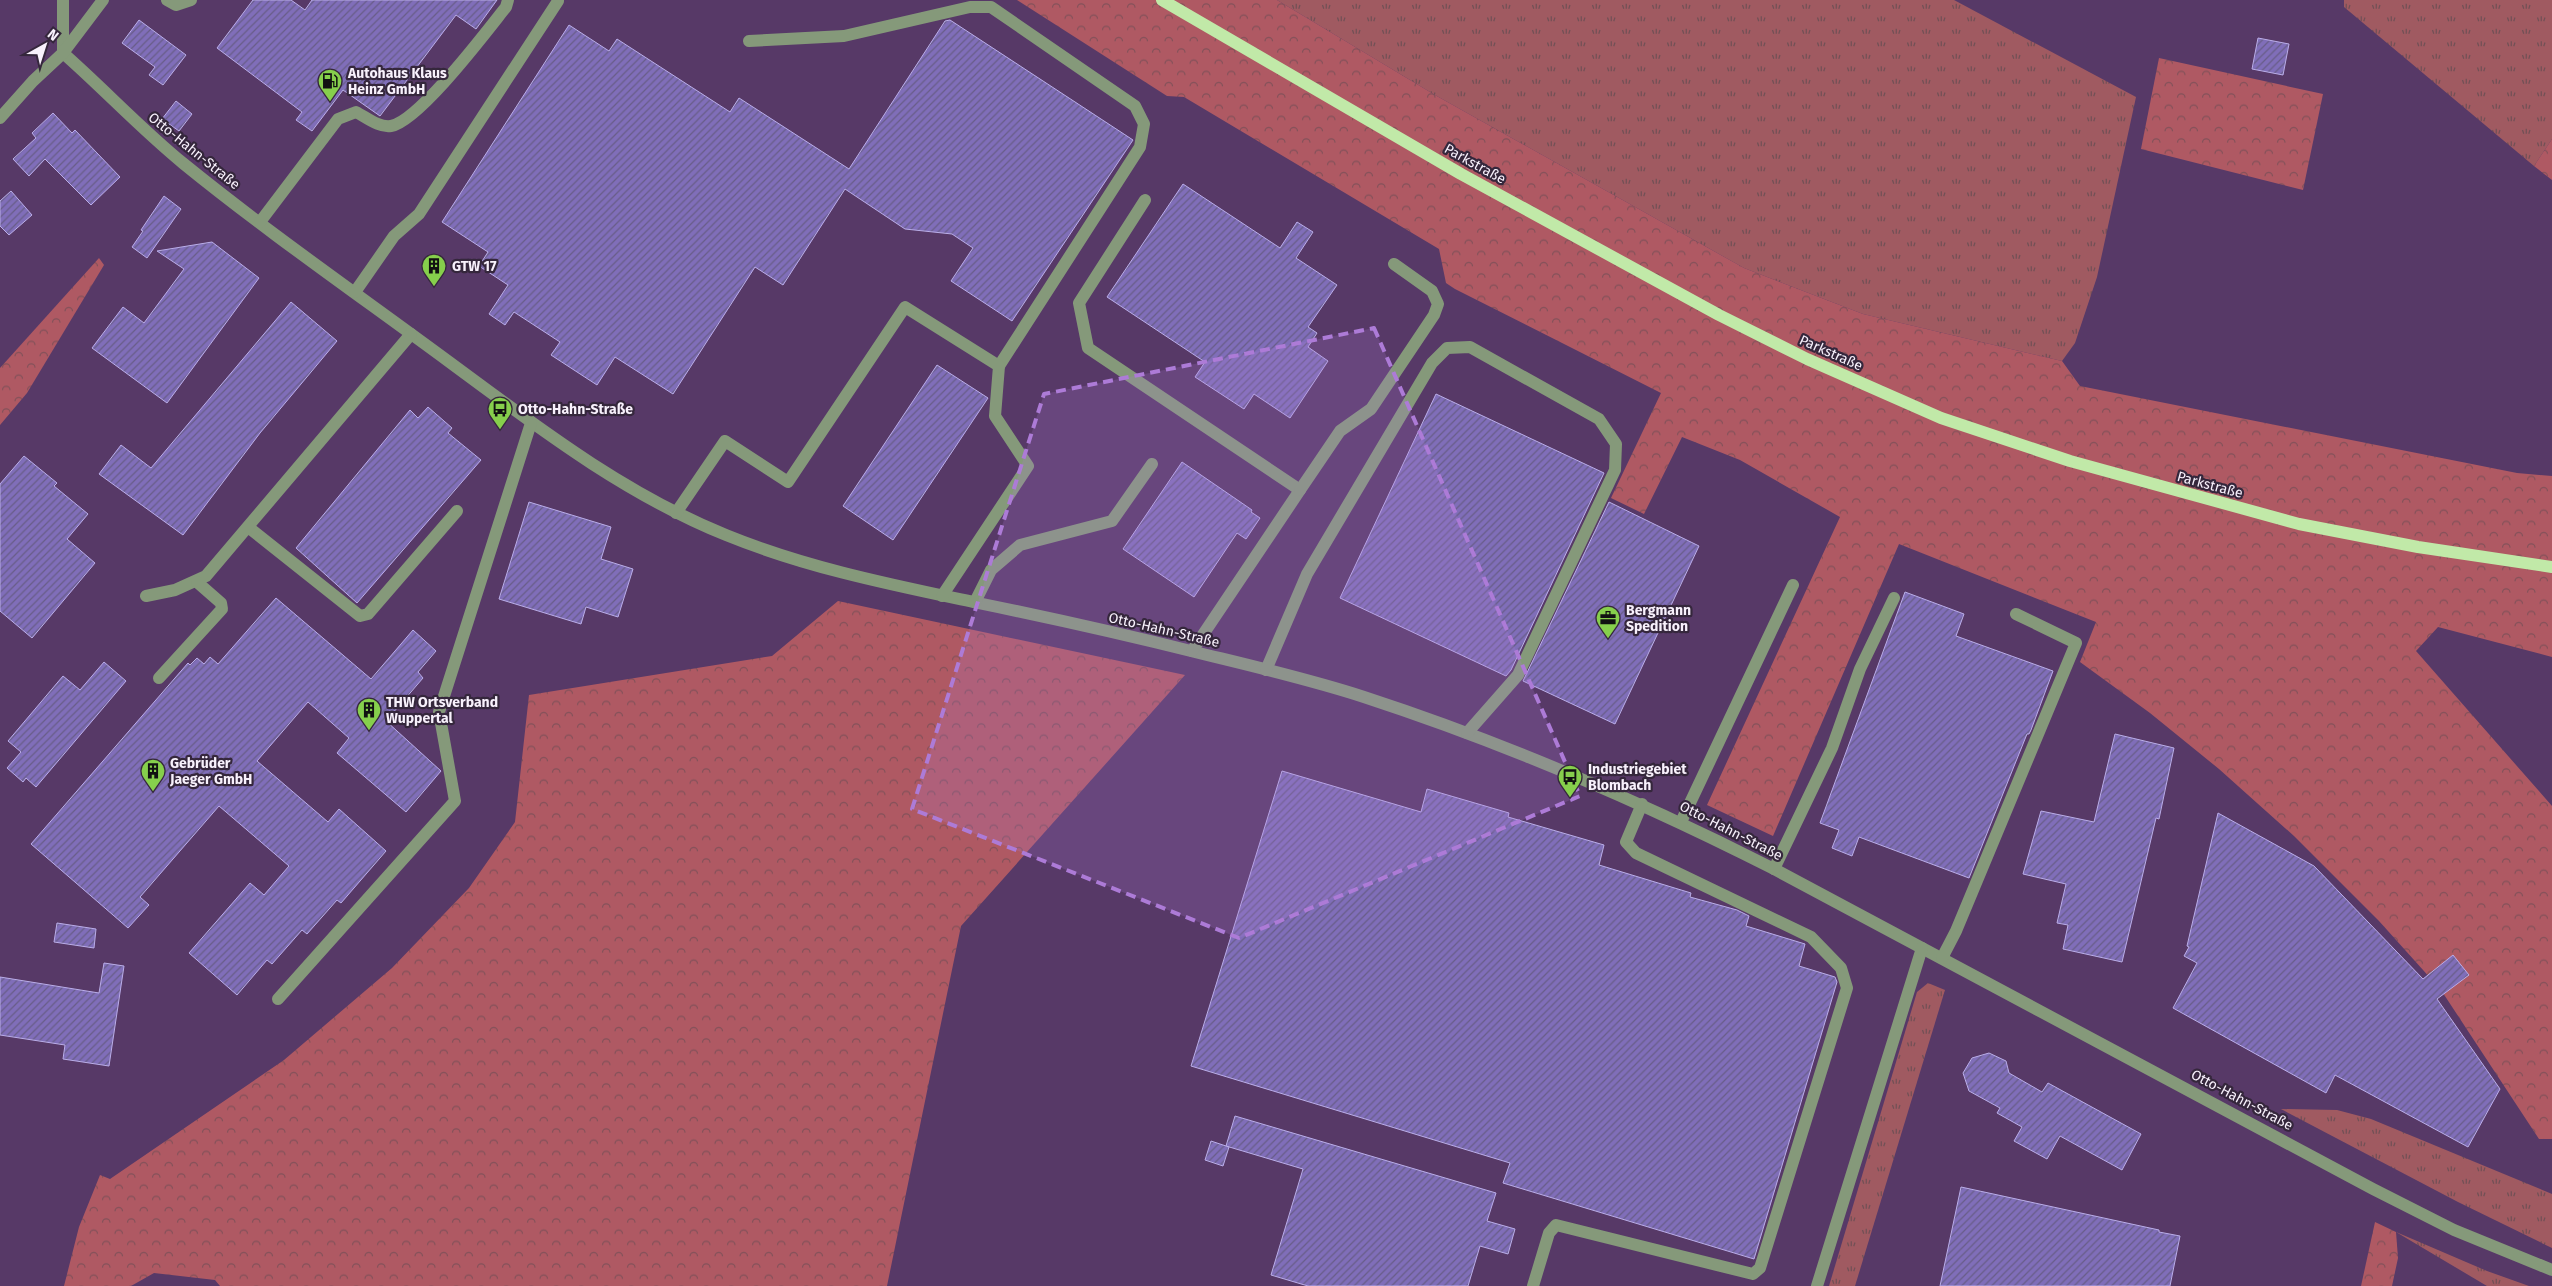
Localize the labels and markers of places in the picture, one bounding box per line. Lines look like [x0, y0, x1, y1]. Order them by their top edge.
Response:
place label: Autohaus Klaus Heinz GmbH [347, 65, 447, 98]
fuel station icon: Autohaus Klaus Heinz GmbH [317, 68, 343, 102]
building icon: GTW 17 [421, 253, 447, 287]
place label: GTW 17 [452, 258, 497, 275]
bus stop icon: Otto-Hahn-Straße [487, 396, 513, 430]
place label: Otto-Hahn-Straße [518, 401, 633, 418]
place label: Bergmann Spedition [1626, 602, 1691, 635]
office icon: Bergmann Spedition [1595, 605, 1621, 639]
place label: THW Ortsverband Wuppertal [386, 694, 498, 727]
building icon: THW Ortsverband Wuppertal [356, 697, 382, 731]
place label: Gebrüder Jaeger GmbH [169, 755, 252, 788]
building icon: Gebrüder Jaeger GmbH [140, 758, 166, 792]
place label: Industriegebiet Blombach [1588, 761, 1687, 794]
bus stop icon: Industriegebiet Blombach [1557, 764, 1583, 798]

